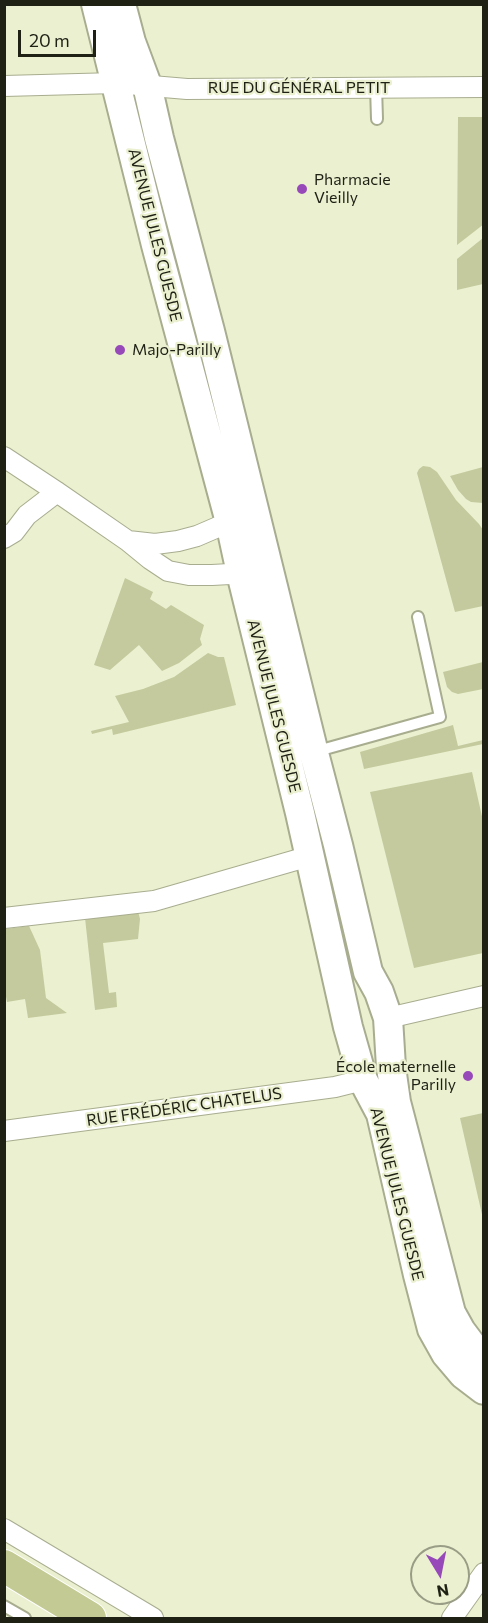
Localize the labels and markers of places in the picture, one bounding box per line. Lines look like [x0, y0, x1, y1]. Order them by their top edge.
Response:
place label: Pharmacie Vieilly [314, 170, 391, 208]
marker: Pharmacie Vieilly [295, 182, 309, 196]
place label: Majo-Parilly [132, 340, 221, 360]
marker: Majo-Parilly [113, 343, 127, 357]
place label: École maternelle Parilly [336, 1057, 456, 1095]
marker: École maternelle Parilly [461, 1069, 475, 1083]

